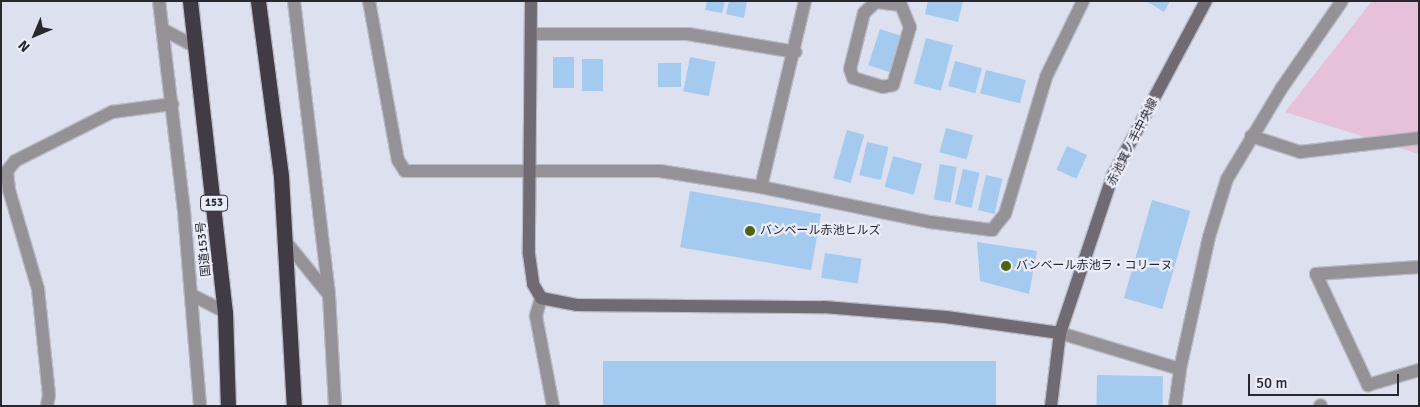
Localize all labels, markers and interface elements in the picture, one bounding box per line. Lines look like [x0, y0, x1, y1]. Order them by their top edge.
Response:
north arrow [10, 10, 60, 60]
text: N [15, 37, 33, 55]
street label: 赤池箕ノ手中央線 [1105, 96, 1161, 188]
road number: 153 [199, 194, 229, 212]
street label: 国道153号 [194, 221, 214, 277]
place label: バンベール赤池ヒルズ [760, 224, 880, 238]
marker: バンベール赤池ヒルズ [744, 225, 756, 237]
place label: バンベール赤池ラ・コリーヌ [1016, 259, 1172, 273]
marker: バンベール赤池ラ・コリーヌ [1000, 260, 1012, 272]
scale bar [1250, 364, 1401, 396]
text: 50 m [1256, 374, 1287, 392]

